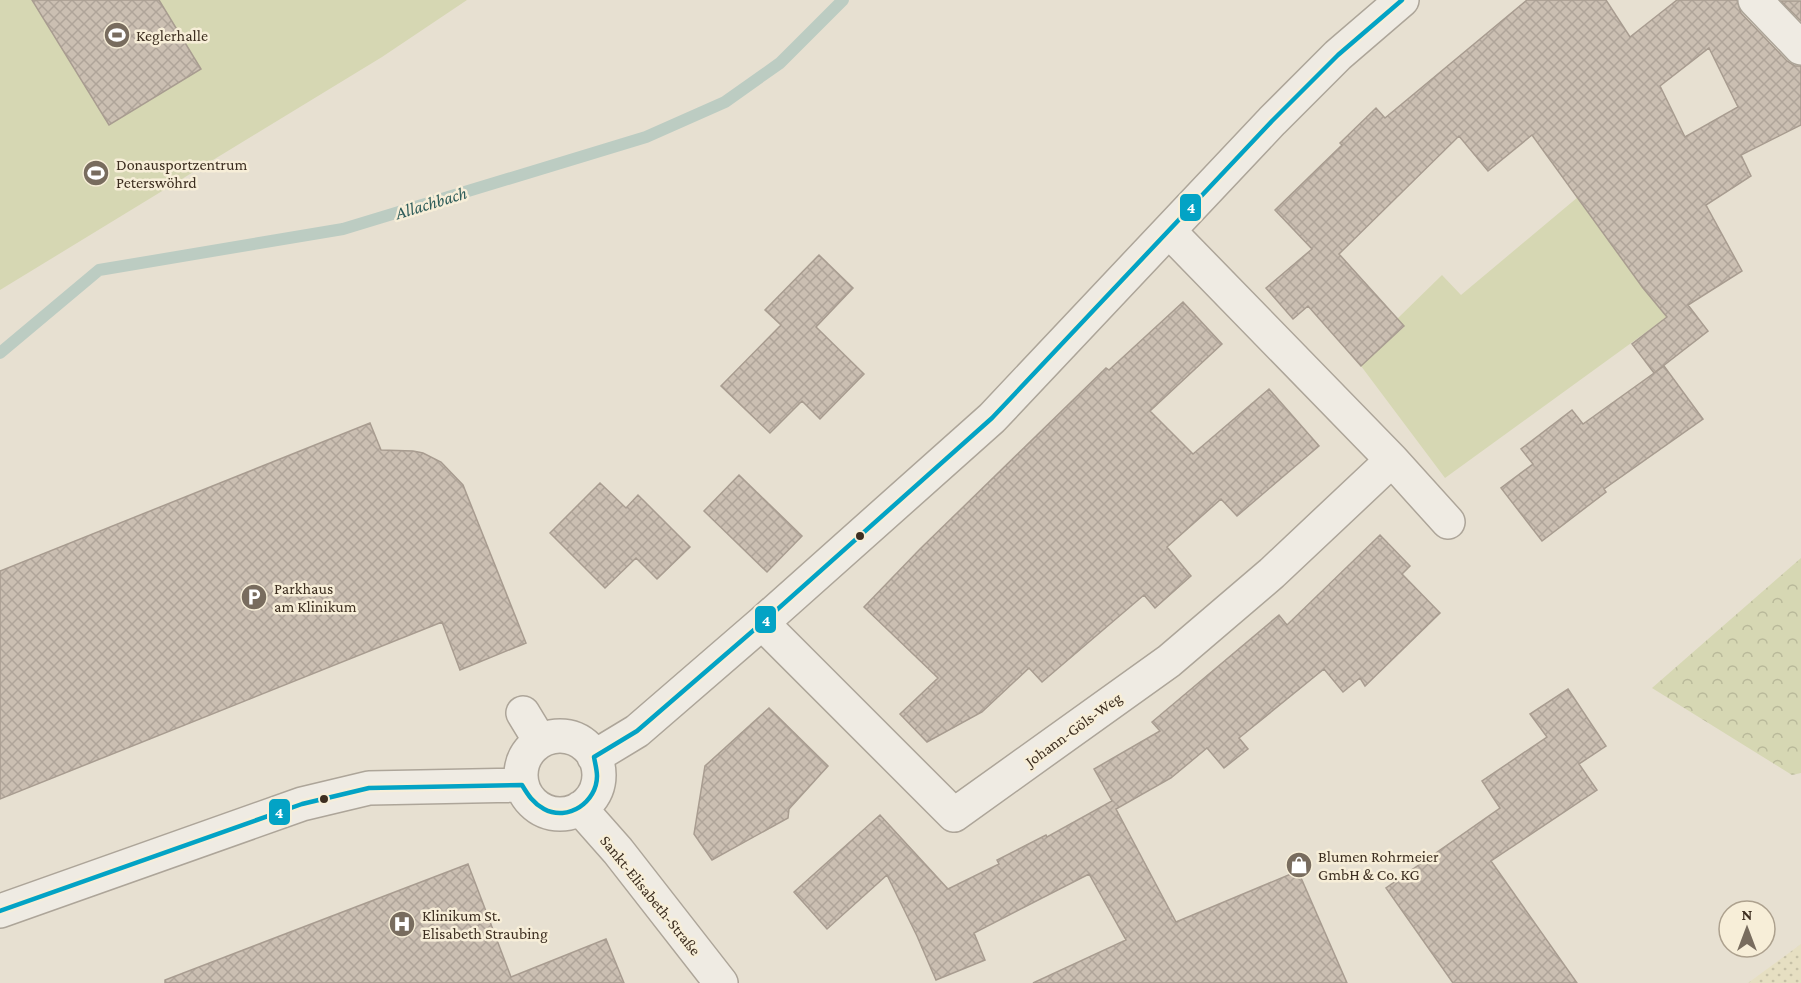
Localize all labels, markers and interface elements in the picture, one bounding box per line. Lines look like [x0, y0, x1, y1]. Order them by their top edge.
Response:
sports icon: Keglerhalle [102, 20, 132, 50]
place label: Keglerhalle [136, 27, 208, 45]
place label: Donausportzentrum Peterswöhrd [116, 156, 247, 191]
sports icon: Donausportzentrum Peterswöhrd [81, 158, 111, 188]
water label: Allachbach [392, 183, 470, 224]
line badge: 4 [1179, 193, 1202, 222]
text: 4 [1187, 199, 1196, 216]
unlabelled marker [854, 530, 866, 542]
place label: Parkhaus am Klinikum [274, 580, 357, 615]
parking icon: Parkhaus am Klinikum [239, 582, 269, 612]
line badge: 4 [754, 605, 777, 634]
text: 4 [762, 612, 771, 629]
street label: Johann-Göls-Weg [1020, 689, 1125, 772]
unlabelled marker [318, 793, 330, 805]
line badge: 4 [268, 798, 291, 826]
text: 4 [275, 804, 284, 821]
street label: Sankt-Elisabeth-Straße [597, 832, 704, 959]
place label: Blumen Rohrmeier GmbH & Co. KG [1318, 848, 1439, 883]
shop icon: Blumen Rohrmeier GmbH & Co. KG [1284, 850, 1314, 880]
north arrow [1717, 899, 1777, 959]
text: N [1742, 906, 1753, 923]
place label: Klinikum St. Elisabeth Straubing [422, 907, 548, 943]
hospital icon: Klinikum St. Elisabeth Straubing [387, 909, 417, 939]

